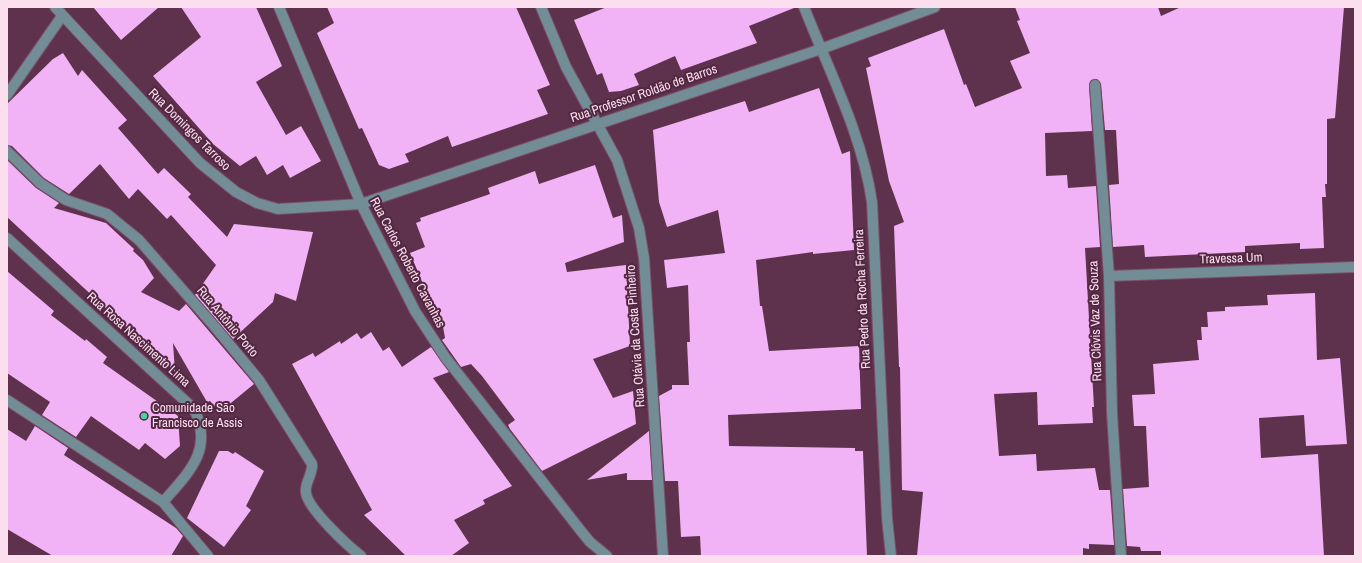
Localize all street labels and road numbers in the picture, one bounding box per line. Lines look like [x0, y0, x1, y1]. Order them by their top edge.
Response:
street label: Rua Professor Roldão de Barros [569, 62, 719, 126]
street label: Rua Domingos Tarroso [145, 86, 233, 174]
street label: Rua Carlos Roberto Cavanhas [366, 195, 448, 331]
street label: Rua Pedro da Rocha Ferreira [852, 229, 874, 369]
street label: Travessa Um [1199, 250, 1263, 268]
street label: Rua Clóvis Vaz de Souza [1086, 260, 1106, 382]
street label: Rua Otávia da Costa Pinheiro [623, 264, 649, 408]
street label: Rua Antônio Porto [193, 283, 261, 361]
street label: Rua Rosa Nascimento Lima [83, 289, 193, 391]

